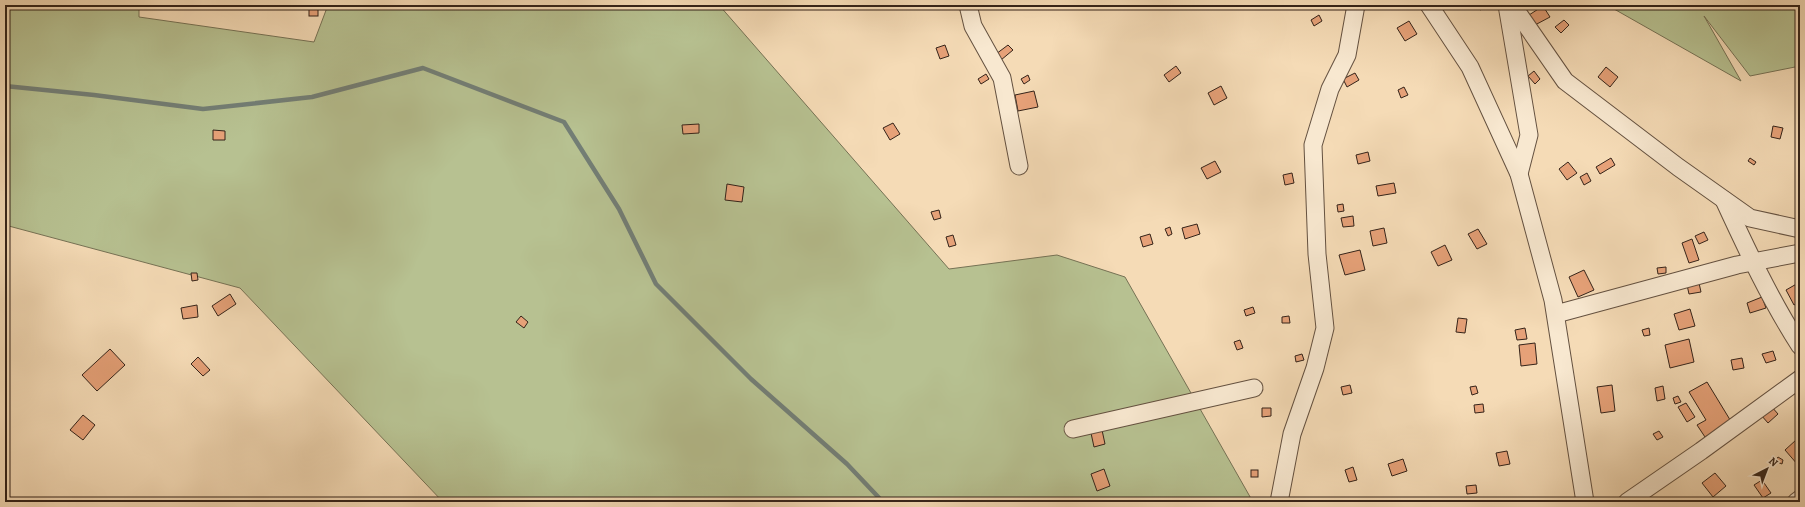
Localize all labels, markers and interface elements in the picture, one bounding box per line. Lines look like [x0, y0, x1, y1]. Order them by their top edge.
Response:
north arrow [1747, 449, 1787, 489]
text: N [1765, 454, 1781, 470]

